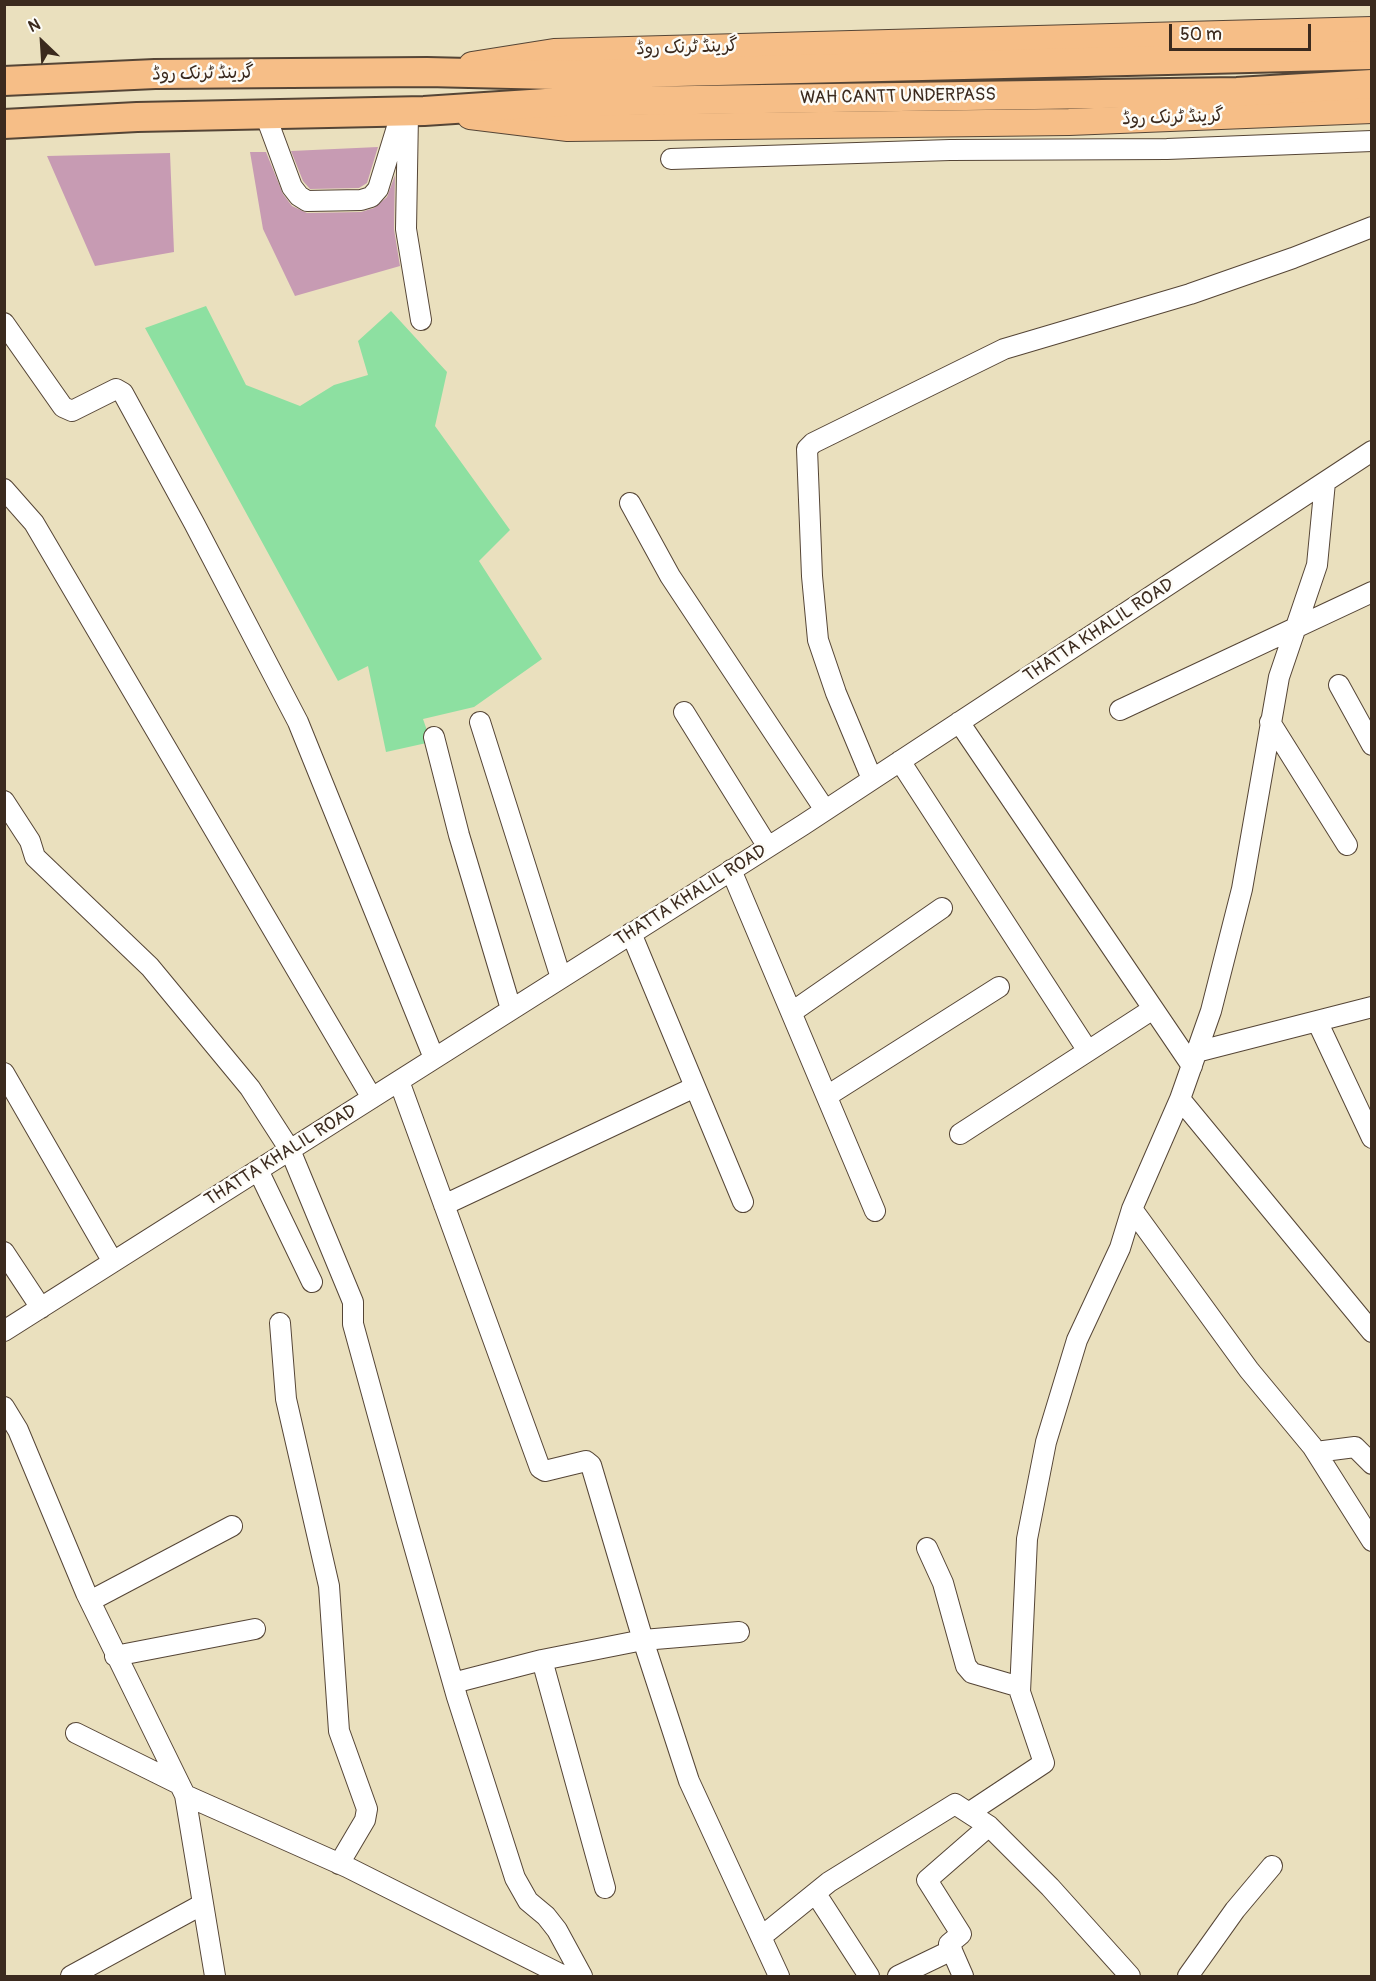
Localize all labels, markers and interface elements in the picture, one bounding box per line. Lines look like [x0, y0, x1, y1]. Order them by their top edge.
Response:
north arrow [12, 12, 72, 72]
scale bar [1172, 12, 1314, 50]
text: N [25, 14, 44, 37]
text: 50 m [1180, 23, 1222, 46]
street label: گرینڈ ٹرنک روڈ [636, 35, 738, 61]
street label: گرینڈ ٹرنک روڈ [152, 62, 254, 86]
street label: WAH CANTT UNDERPASS [800, 84, 996, 110]
street label: گرینڈ ٹرنک روڈ [1122, 105, 1224, 131]
street label: THATTA KHALIL ROAD [1020, 574, 1178, 688]
street label: THATTA KHALIL ROAD [611, 841, 771, 951]
street label: THATTA KHALIL ROAD [201, 1101, 361, 1211]

